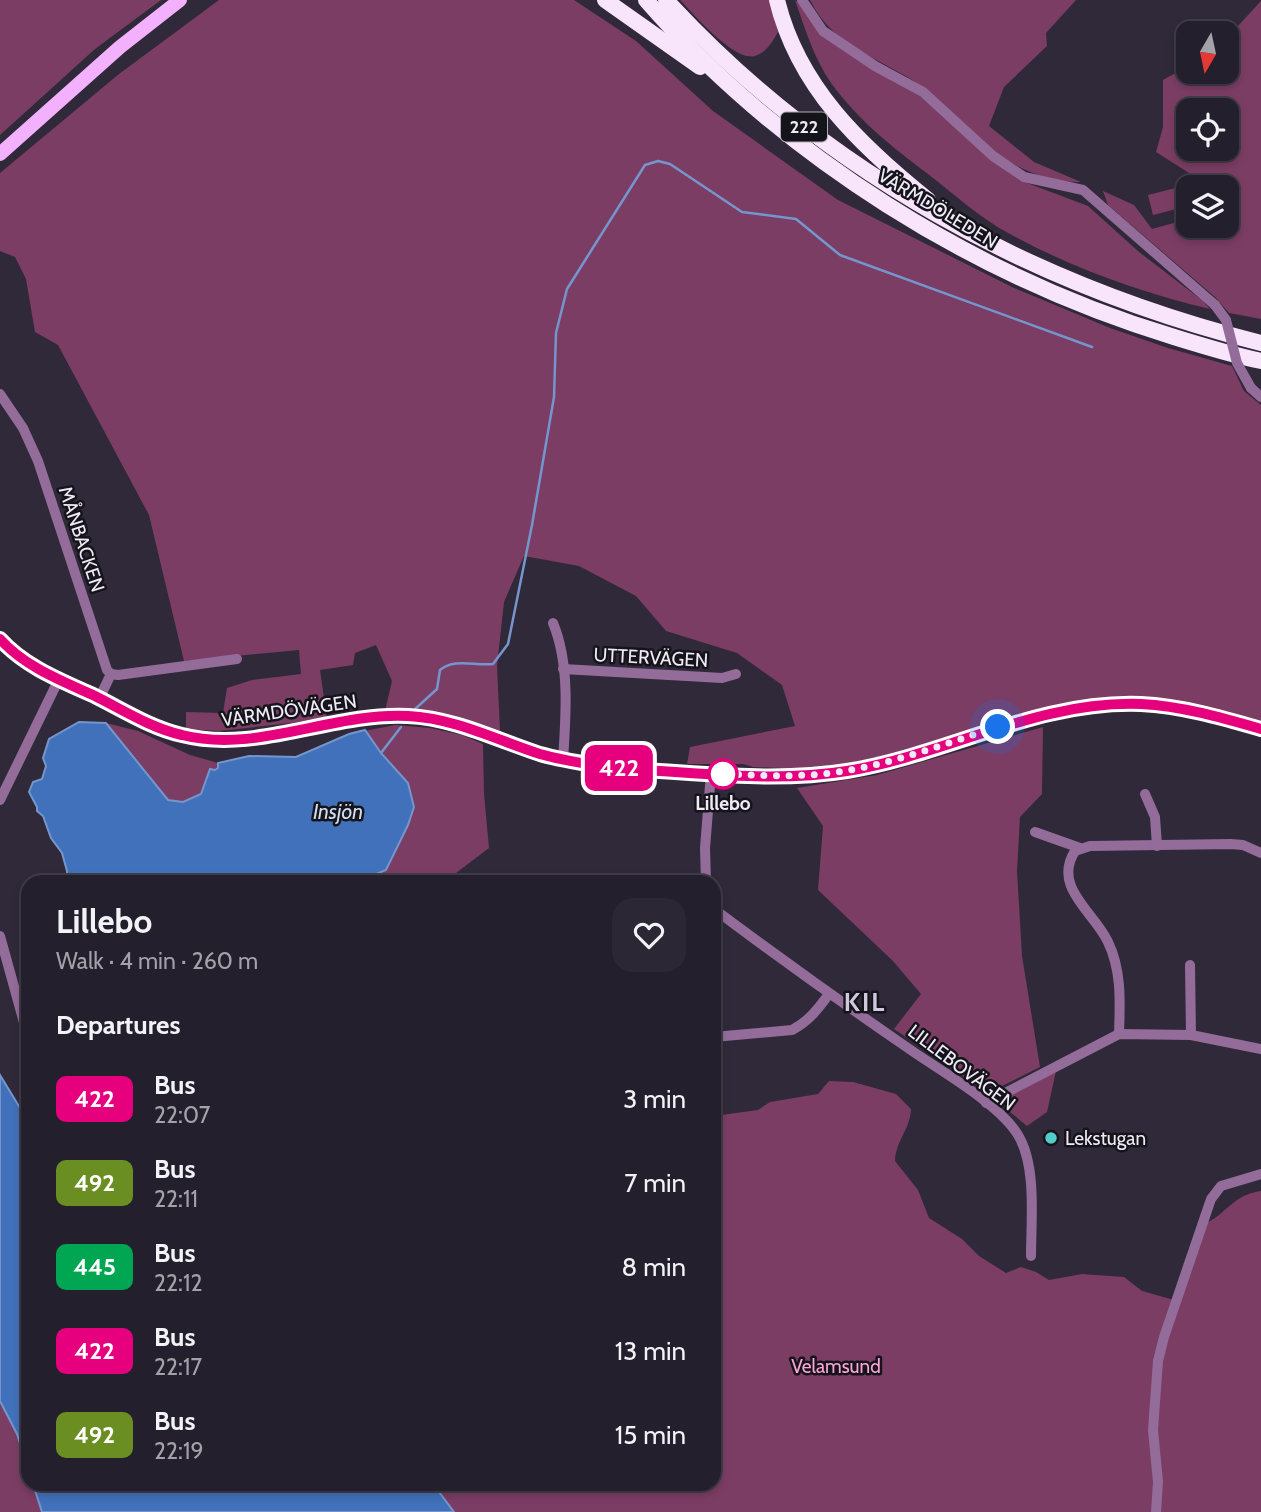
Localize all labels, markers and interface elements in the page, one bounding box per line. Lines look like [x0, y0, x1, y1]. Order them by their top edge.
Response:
north arrow [1176, 21, 1239, 84]
map controls [1176, 21, 1239, 238]
button: locate [1176, 98, 1239, 161]
road number: 222 [781, 112, 827, 142]
street label: VÄRMDÖLEDEN [874, 164, 1002, 253]
button: layers [1176, 175, 1239, 238]
street label: MÅNBACKEN [54, 483, 110, 595]
street label: UTTERVÄGEN [593, 643, 709, 672]
street label: VÄRMDÖVÄGEN [220, 690, 358, 731]
your location [980, 709, 1015, 744]
line badge: 422 [579, 745, 659, 791]
text: 422 [599, 753, 639, 782]
marker: Lillebo [708, 759, 738, 789]
place label: Lillebo [695, 792, 751, 815]
water label: Insjön [313, 799, 363, 825]
button: heart [612, 898, 686, 972]
text: Lillebo [56, 901, 152, 941]
text: Walk · 4 min · 260 m [56, 947, 258, 975]
district label: KIL [844, 986, 886, 1018]
text: Departures [56, 1009, 180, 1041]
street label: LILLEBOVÄGEN [903, 1020, 1020, 1115]
text: Bus [154, 1069, 195, 1101]
text: 3 min [623, 1083, 686, 1115]
text: 422 [74, 1084, 115, 1113]
text: 22:07 [154, 1101, 210, 1129]
place label: Lekstugan [1065, 1127, 1146, 1150]
marker: Lekstugan [1043, 1130, 1059, 1146]
text: Bus [154, 1153, 195, 1185]
text: 7 min [624, 1167, 686, 1199]
text: 492 [74, 1168, 115, 1197]
text: 22:11 [154, 1185, 198, 1213]
text: Bus [154, 1237, 195, 1269]
text: 8 min [622, 1251, 686, 1283]
text: 445 [73, 1252, 116, 1281]
text: 22:12 [154, 1269, 202, 1297]
text: Bus [154, 1321, 195, 1353]
text: 13 min [615, 1335, 686, 1367]
text: 422 [74, 1336, 115, 1365]
text: 22:17 [154, 1353, 202, 1381]
park label: Velamsund [791, 1355, 881, 1378]
text: Bus [154, 1405, 195, 1437]
text: 15 min [615, 1419, 686, 1451]
text: 492 [74, 1420, 115, 1449]
text: 22:19 [154, 1437, 203, 1465]

